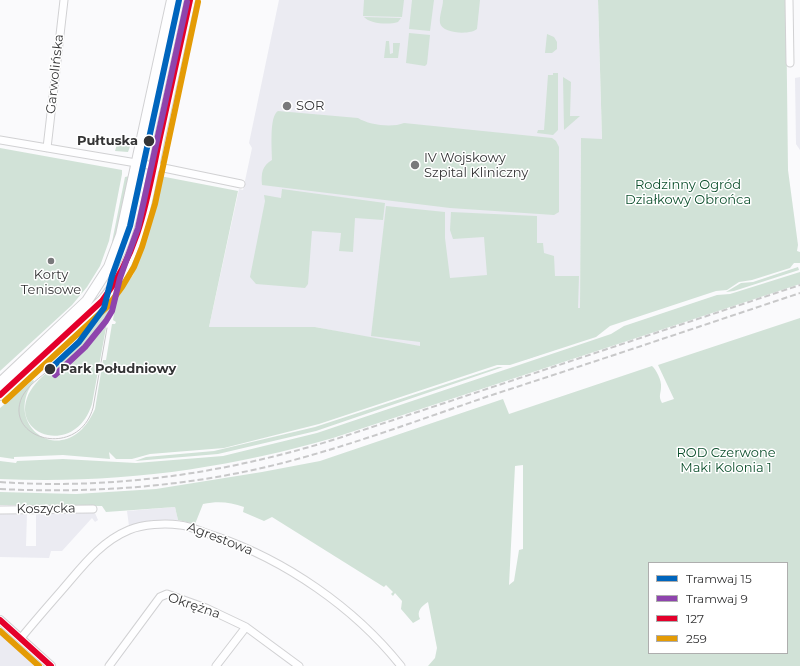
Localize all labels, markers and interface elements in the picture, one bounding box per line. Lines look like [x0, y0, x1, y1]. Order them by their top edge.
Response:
street label: Garwolińska [43, 33, 67, 115]
place label: SOR [296, 98, 324, 114]
marker: SOR [281, 100, 293, 112]
place label: Pułtuska [77, 133, 138, 149]
marker: Pułtuska [142, 134, 156, 148]
place label: IV Wojskowy Szpital Kliniczny [424, 150, 528, 181]
marker: IV Wojskowy Szpital Kliniczny [409, 159, 421, 171]
park label: Rodzinny Ogród Działkowy Obrońca [625, 177, 751, 208]
marker: Korty Tenisowe [46, 256, 56, 266]
place label: Korty Tenisowe [21, 267, 81, 298]
place label: Park Południowy [60, 361, 176, 377]
marker: Park Południowy [43, 362, 57, 376]
park label: ROD Czerwone Maki Kolonia 1 [676, 445, 776, 476]
street label: Koszycka [16, 501, 76, 517]
street label: Agrestowa [185, 519, 255, 559]
legend [648, 562, 788, 654]
text: Tramwaj 15 [686, 571, 752, 586]
street label: Okrężna [166, 590, 222, 622]
text: Tramwaj 9 [686, 591, 748, 606]
text: 127 [686, 611, 704, 626]
text: 259 [686, 631, 707, 646]

